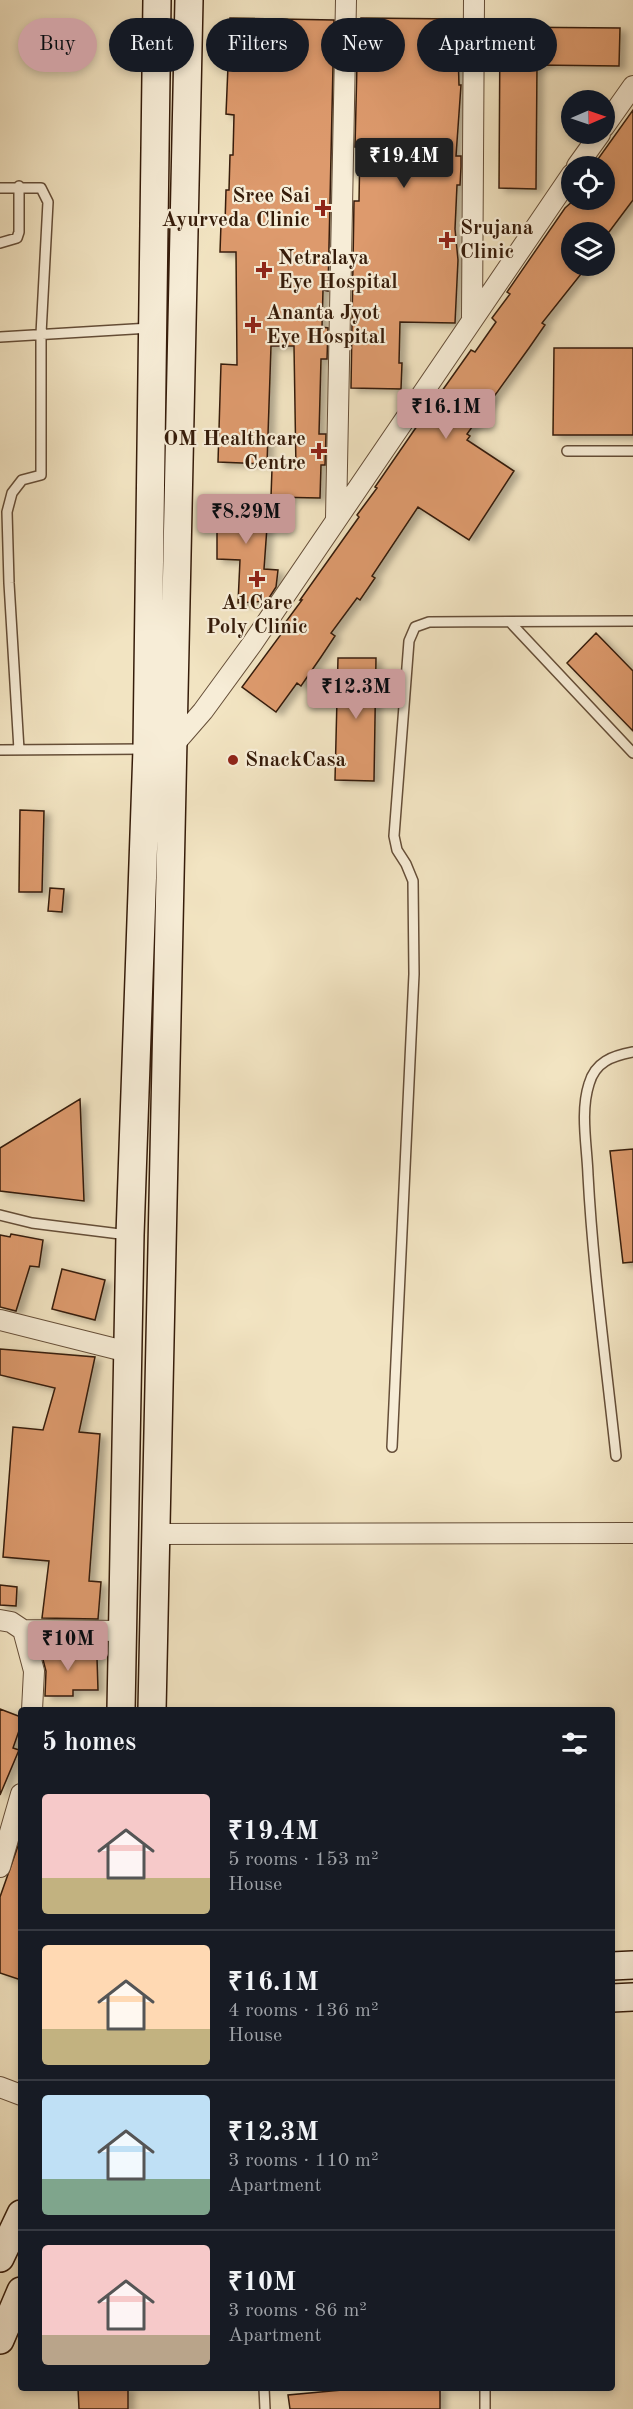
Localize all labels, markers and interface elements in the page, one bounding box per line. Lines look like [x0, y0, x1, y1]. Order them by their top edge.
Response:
chip: Buy [18, 18, 97, 72]
chip: Rent [109, 18, 194, 72]
chip: Filters [206, 18, 309, 72]
chip: New [321, 18, 405, 72]
chip: Apartment [417, 18, 557, 72]
north arrow [561, 90, 615, 144]
map controls [561, 90, 615, 276]
pin: ₹19.4M [355, 138, 453, 189]
text: ₹19.4M [369, 147, 439, 167]
button: locate [561, 156, 615, 210]
place label: Sree Sai Ayurveda Clinic [161, 186, 310, 231]
marker: Sree Sai Ayurveda Clinic [314, 199, 332, 217]
place label: Srujana Clinic [460, 218, 534, 263]
button: layers [561, 222, 615, 276]
marker: Srujana Clinic [438, 231, 456, 249]
place label: Netralaya Eye Hospital [278, 248, 398, 293]
marker: Netralaya Eye Hospital [255, 261, 273, 279]
place label: Ananta Jyot Eye Hospital [266, 303, 386, 348]
marker: Ananta Jyot Eye Hospital [244, 316, 262, 334]
pin: ₹16.1M [397, 389, 495, 440]
text: ₹16.1M [411, 398, 481, 418]
place label: OM Healthcare Centre [163, 429, 306, 474]
marker: OM Healthcare Centre [310, 442, 328, 460]
pin: ₹8.29M [197, 494, 295, 545]
text: ₹8.29M [211, 503, 281, 523]
marker: A1Care Poly Clinic [248, 570, 266, 588]
place label: A1Care Poly Clinic [206, 593, 308, 638]
pin: ₹12.3M [307, 669, 405, 720]
text: ₹12.3M [321, 678, 391, 698]
place label: SnackCasa [245, 750, 347, 771]
marker: SnackCasa [226, 753, 240, 767]
pin: ₹10M [32, 1621, 104, 1672]
text: ₹10M [42, 1630, 94, 1650]
icon: filters [558, 1727, 591, 1760]
text: 5 homes [42, 1730, 136, 1756]
icon: home [90, 1818, 162, 1890]
text: ₹19.4M [228, 1819, 319, 1845]
text: 5 rooms · 153 m² [228, 1850, 378, 1870]
text: House [228, 1875, 282, 1895]
icon: home [90, 1969, 162, 2041]
text: ₹16.1M [228, 1970, 319, 1996]
text: 4 rooms · 136 m² [228, 2001, 378, 2021]
text: House [228, 2026, 282, 2046]
icon: home [90, 2119, 162, 2191]
text: ₹12.3M [228, 2120, 319, 2146]
text: 3 rooms · 110 m² [228, 2151, 378, 2171]
text: Apartment [228, 2176, 322, 2196]
icon: home [90, 2269, 162, 2341]
text: ₹10M [228, 2270, 296, 2296]
text: 3 rooms · 86 m² [228, 2301, 367, 2321]
text: Apartment [228, 2326, 322, 2346]

